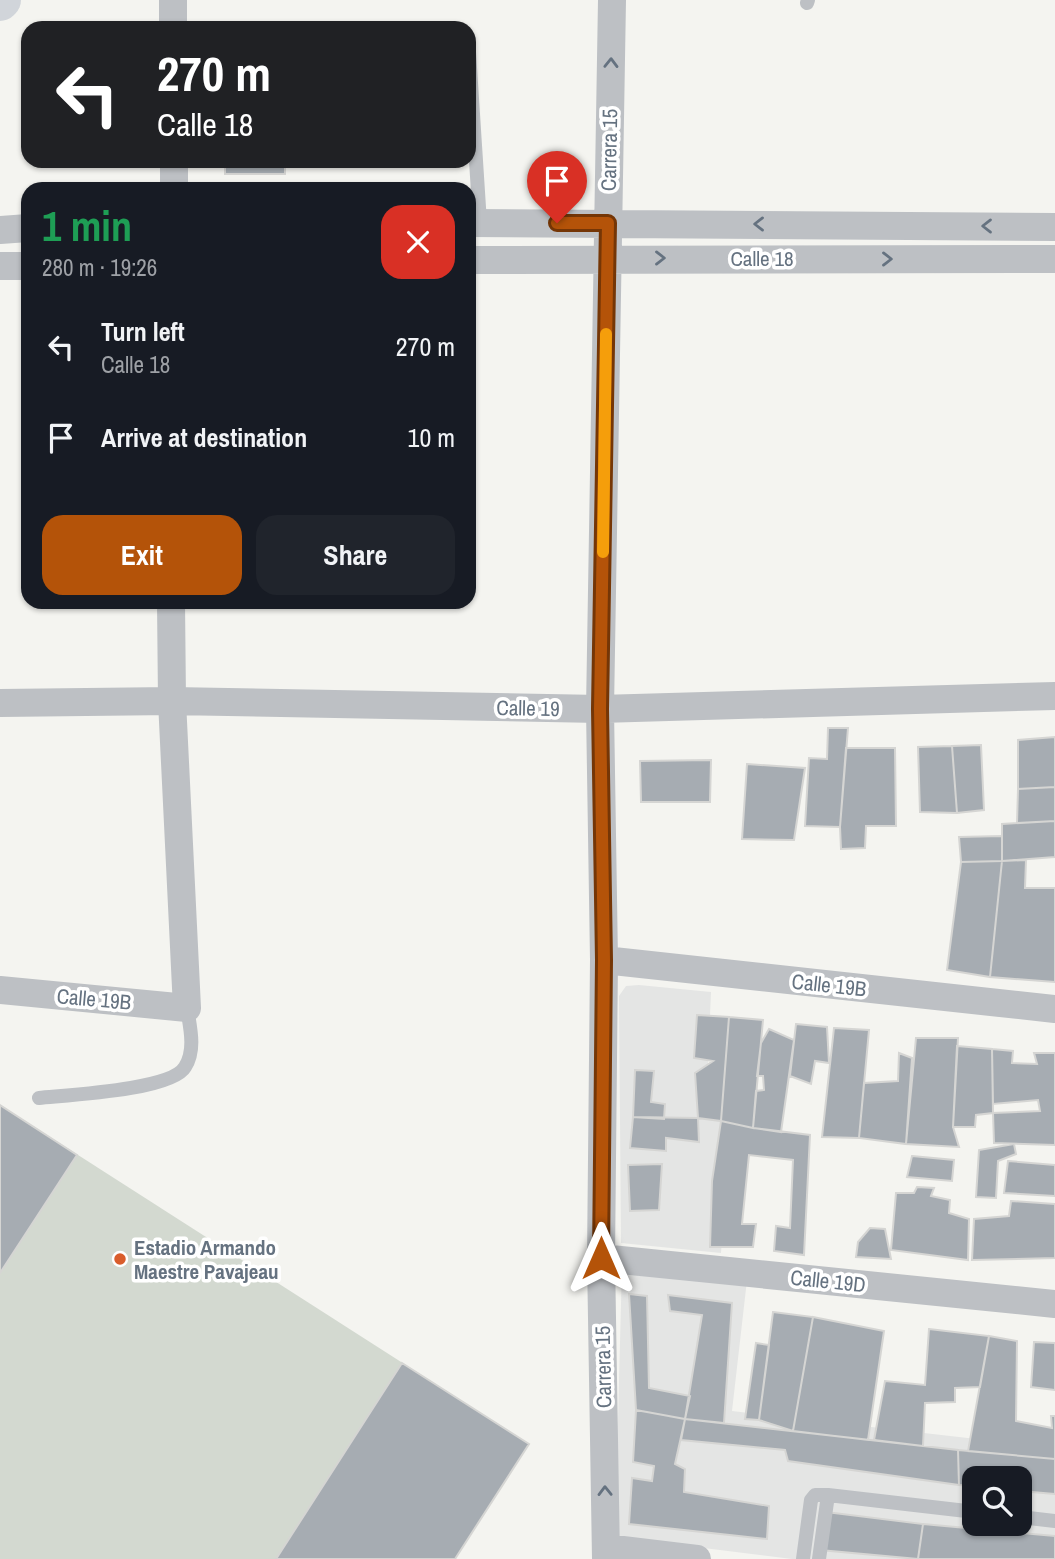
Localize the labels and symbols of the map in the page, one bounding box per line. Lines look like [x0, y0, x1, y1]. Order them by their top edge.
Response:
one-way arrow [603, 57, 619, 68]
street label: Carrera 15 [594, 109, 624, 191]
pin [527, 151, 587, 223]
one-way arrow [754, 217, 765, 232]
one-way arrow [981, 218, 992, 234]
street label: Calle 18 [730, 244, 794, 273]
one-way arrow [655, 250, 665, 266]
one-way arrow [882, 251, 893, 267]
street label: Calle 19 [496, 693, 560, 723]
street label: Calle 19B [790, 967, 868, 1003]
street label: Calle 19B [56, 981, 132, 1017]
position arrow [564, 1221, 638, 1295]
place label: Estadio Armando Maestre Pavajeau [134, 1233, 279, 1286]
marker: Estadio Armando Maestre Pavajeau [112, 1251, 128, 1267]
street label: Calle 19D [789, 1263, 867, 1299]
street label: Carrera 15 [588, 1326, 618, 1408]
one-way arrow [597, 1485, 613, 1496]

